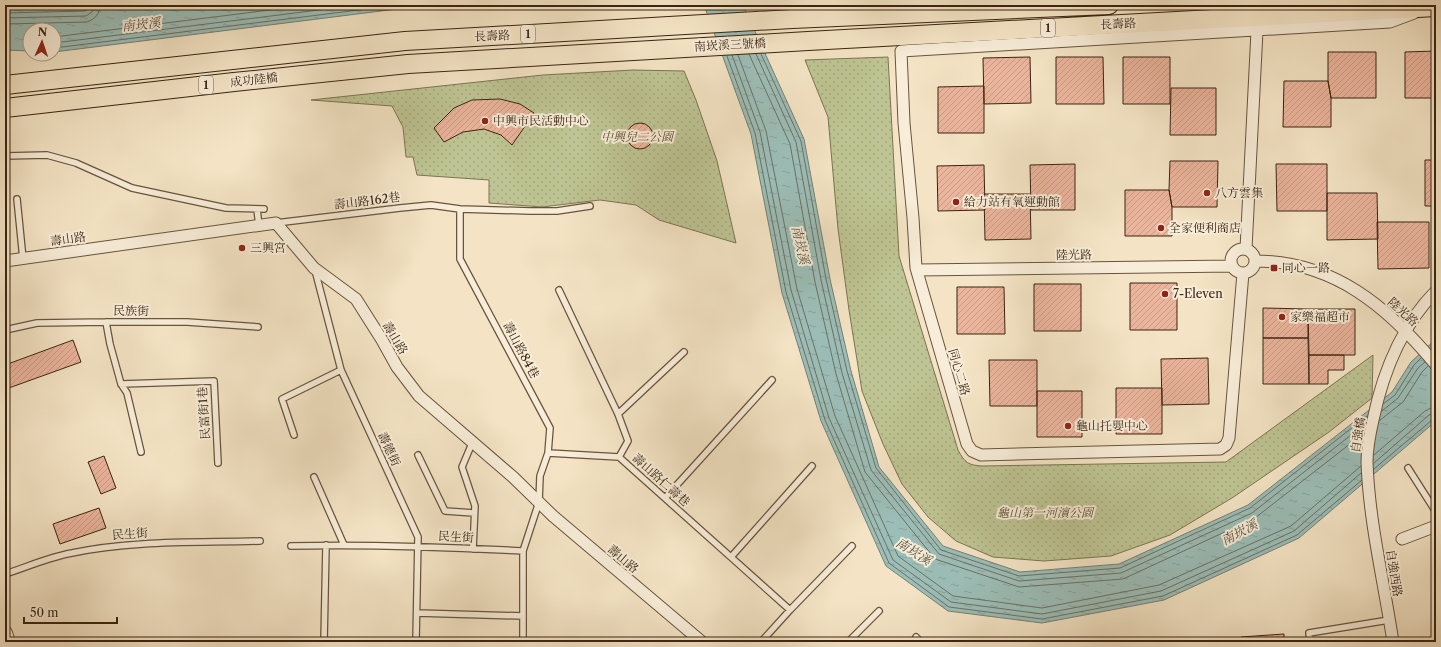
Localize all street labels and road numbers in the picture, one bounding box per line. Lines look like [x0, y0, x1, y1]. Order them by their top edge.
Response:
street label: 長壽路 [1100, 15, 1136, 32]
road number: 1 [1041, 19, 1055, 37]
road number: 1 [521, 25, 535, 43]
street label: 長壽路 [474, 27, 510, 44]
street label: 南崁溪三號橋 [694, 35, 766, 54]
street label: 成功陸橋 [229, 70, 279, 89]
road number: 1 [199, 76, 213, 94]
street label: 壽山路162巷 [333, 189, 401, 212]
street label: 壽山路 [49, 229, 87, 248]
street label: 陸光路 [1056, 247, 1092, 262]
street label: 陸光路 [1385, 294, 1422, 329]
street label: 民族街 [113, 303, 150, 318]
street label: 壽山路 [380, 318, 411, 357]
street label: 壽山路84巷 [500, 319, 543, 381]
street label: 同心二路 [946, 347, 973, 397]
street label: 民富街1巷 [194, 386, 213, 440]
street label: 自強橋 [1347, 416, 1368, 454]
street label: 壽德街 [375, 429, 404, 469]
street label: 壽山路仁壽巷 [630, 450, 693, 509]
street label: 民生街 [111, 525, 149, 542]
street label: 民生街 [438, 528, 475, 545]
street label: 壽山路 [605, 541, 642, 576]
street label: 自強西路 [1383, 548, 1406, 598]

